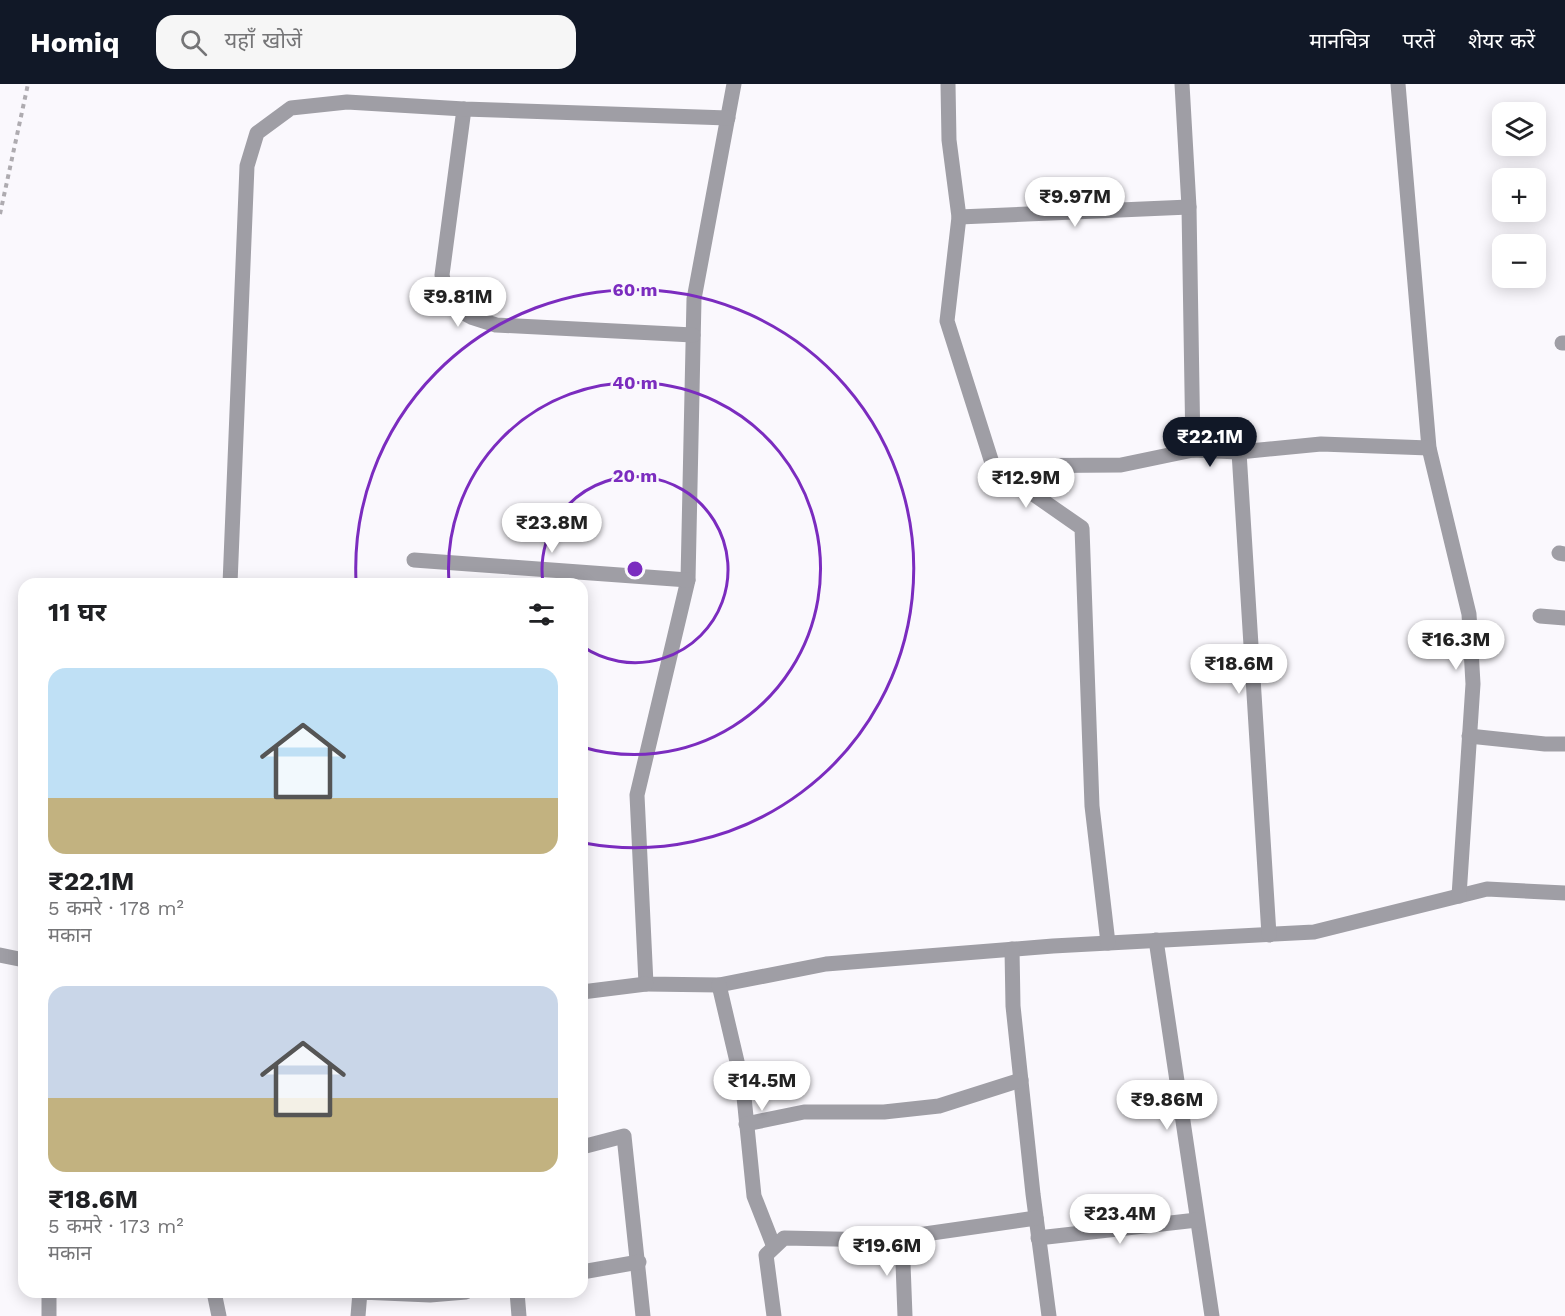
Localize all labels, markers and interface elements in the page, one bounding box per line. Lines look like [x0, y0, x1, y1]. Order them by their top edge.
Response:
search box [156, 15, 576, 69]
text: Homiq [30, 26, 120, 59]
icon: search [177, 26, 210, 59]
text: यहाँ खोजें [225, 28, 302, 53]
text: मानचित्र [1310, 28, 1370, 53]
text: परतें [1403, 28, 1435, 53]
text: शेयर करें [1468, 28, 1535, 53]
map controls [1492, 102, 1546, 288]
button: layers [1492, 102, 1546, 156]
button: + [1492, 168, 1546, 222]
pin: ₹9.97M [1026, 177, 1124, 228]
text: ₹9.97M [1039, 184, 1111, 208]
button: − [1492, 234, 1546, 288]
pin: ₹9.81M [409, 277, 507, 328]
text: 60 m [613, 279, 657, 300]
text: ₹9.81M [423, 284, 493, 308]
text: 40 m [612, 372, 658, 393]
pin: ₹22.1M [1161, 417, 1259, 468]
text: ₹22.1M [1177, 424, 1243, 448]
pin: ₹12.9M [977, 458, 1075, 509]
text: 20 m [613, 465, 657, 486]
text: ₹12.9M [992, 465, 1060, 489]
pin: ₹23.8M [503, 503, 601, 554]
text: ₹23.8M [516, 510, 588, 534]
centre of rings [625, 559, 645, 579]
text: 11 घर [48, 597, 106, 627]
icon: filters [525, 598, 558, 631]
pin: ₹16.3M [1407, 620, 1505, 671]
text: ₹16.3M [1422, 627, 1490, 651]
pin: ₹18.6M [1190, 644, 1288, 695]
text: ₹18.6M [1204, 651, 1274, 675]
icon: home [249, 707, 357, 815]
text: ₹22.1M [48, 866, 134, 896]
text: 5 कमरे · 178 m² [48, 896, 184, 920]
text: मकान [48, 923, 92, 947]
icon: home [249, 1025, 357, 1133]
pin: ₹14.5M [713, 1061, 811, 1112]
text: ₹14.5M [727, 1068, 797, 1092]
pin: ₹9.86M [1118, 1080, 1216, 1131]
text: ₹9.86M [1130, 1087, 1204, 1111]
text: ₹18.6M [48, 1184, 138, 1214]
pin: ₹23.4M [1071, 1194, 1169, 1245]
text: ₹23.4M [1084, 1201, 1156, 1225]
text: 5 कमरे · 173 m² [48, 1214, 184, 1238]
pin: ₹19.6M [838, 1226, 936, 1277]
text: ₹19.6M [852, 1233, 922, 1257]
text: मकान [48, 1241, 92, 1265]

